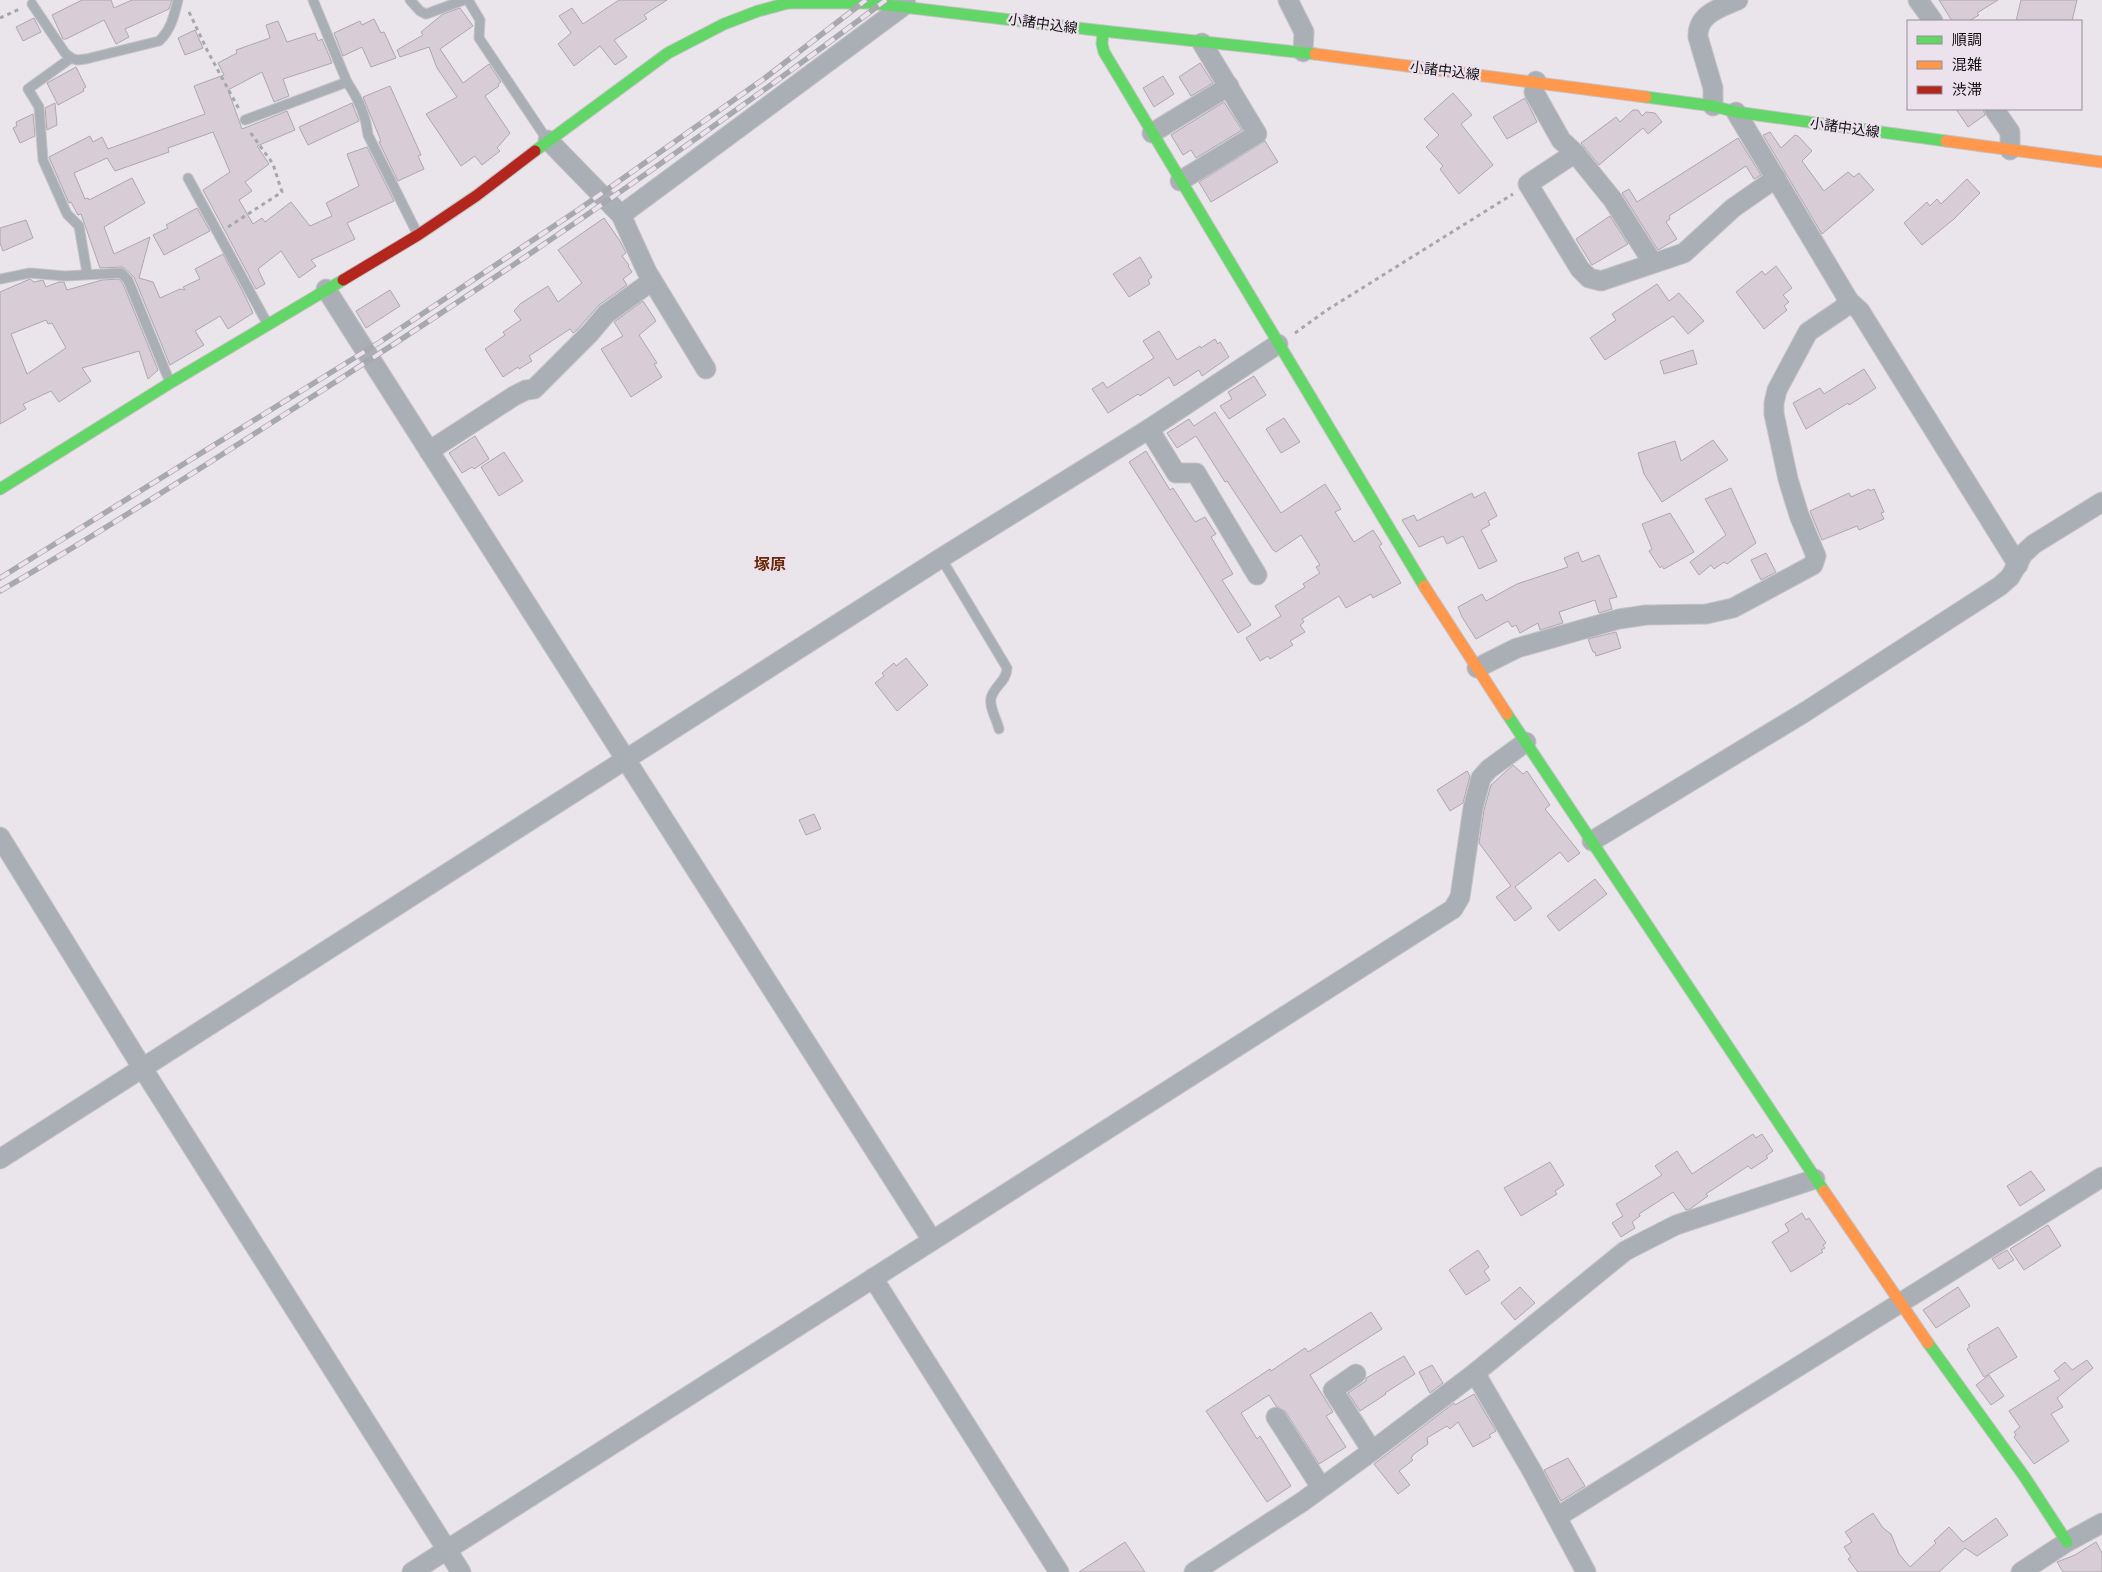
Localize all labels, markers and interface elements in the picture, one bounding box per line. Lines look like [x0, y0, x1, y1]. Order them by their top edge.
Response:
street label: 小諸中込線 [1007, 10, 1079, 36]
legend [1907, 20, 2082, 110]
text: 順調 [1952, 30, 1982, 48]
text: 混雑 [1952, 55, 1982, 73]
street label: 小諸中込線 [1409, 57, 1481, 83]
text: 渋滞 [1952, 80, 1982, 98]
street label: 小諸中込線 [1809, 114, 1881, 140]
district label: 塚原 [754, 554, 786, 574]

